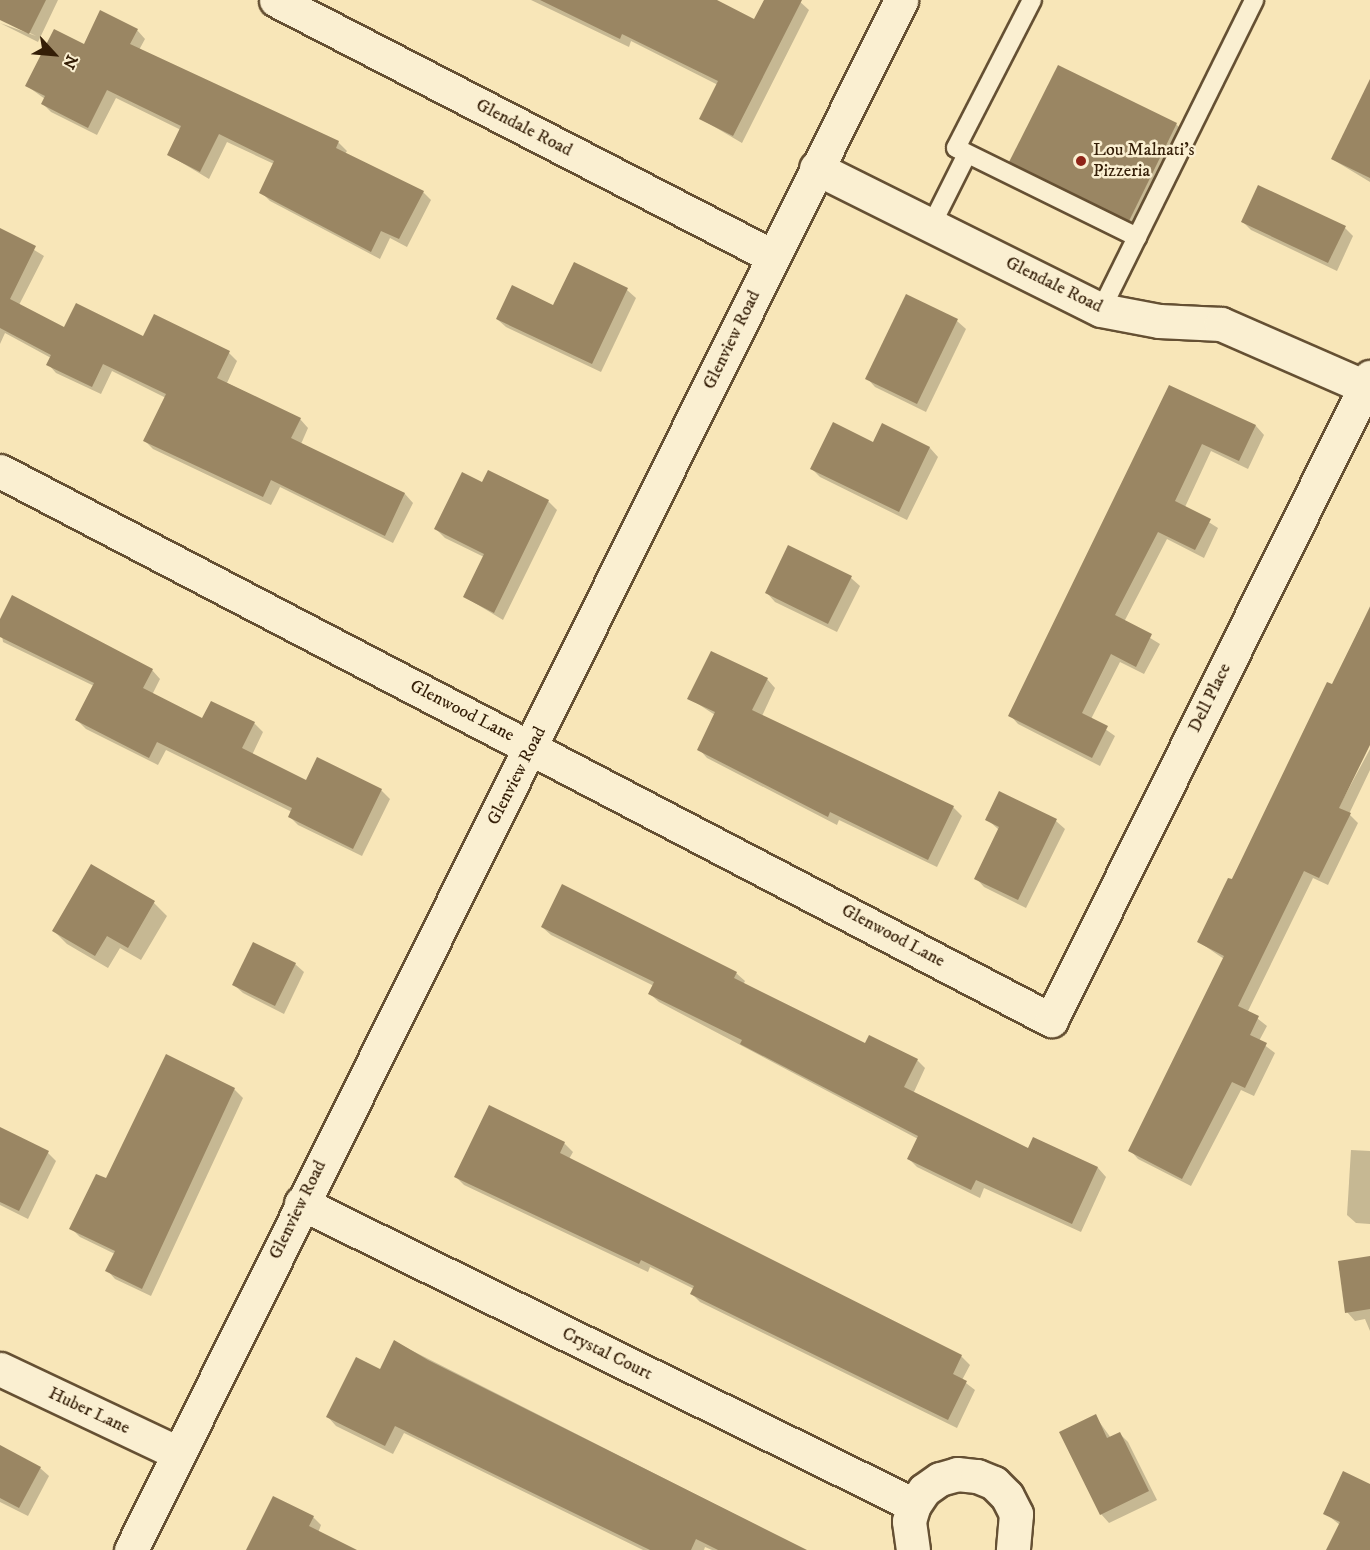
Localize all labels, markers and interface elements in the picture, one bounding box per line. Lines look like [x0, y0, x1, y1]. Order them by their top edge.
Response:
north arrow [24, 24, 84, 84]
text: N [58, 52, 82, 72]
street label: Glendale Road [472, 94, 576, 162]
place label: Lou Malnati's Pizzeria [1093, 140, 1195, 182]
marker: Lou Malnati's Pizzeria [1074, 154, 1088, 168]
street label: Glendale Road [1002, 252, 1106, 318]
street label: Glenview Road [699, 287, 765, 393]
street label: Dell Place [1184, 660, 1236, 736]
street label: Glenwood Lane [406, 676, 518, 746]
street label: Glenview Road [483, 723, 551, 829]
street label: Glenwood Lane [838, 900, 948, 972]
street label: Glenview Road [265, 1157, 331, 1263]
street label: Crystal Court [558, 1323, 656, 1385]
street label: Huber Lane [45, 1383, 133, 1439]

